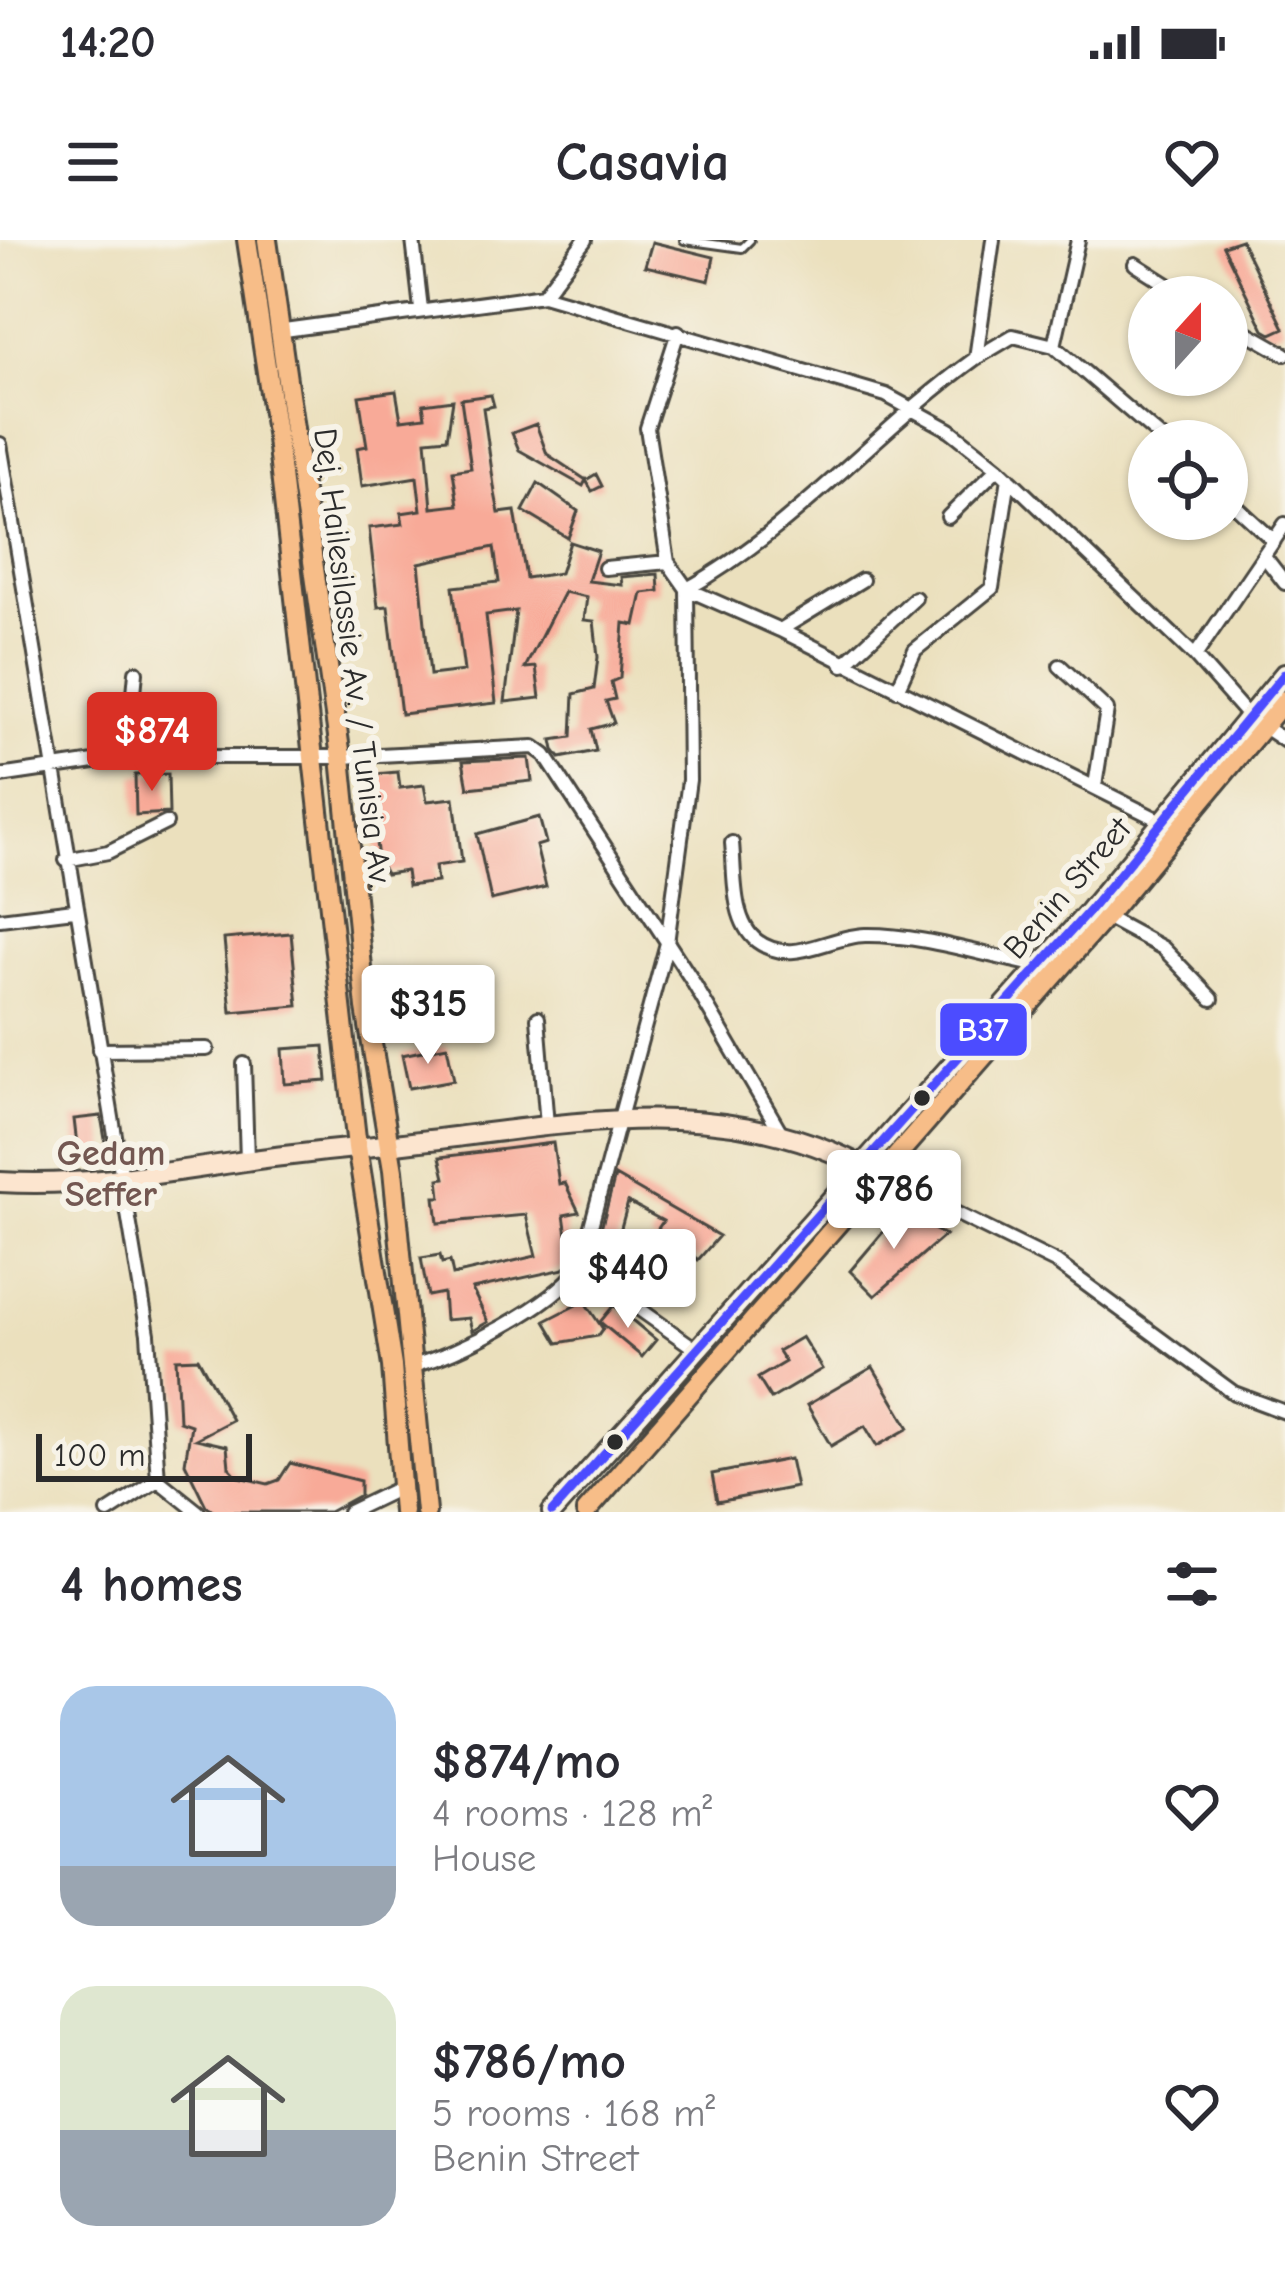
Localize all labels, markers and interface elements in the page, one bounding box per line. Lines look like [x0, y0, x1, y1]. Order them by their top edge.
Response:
text: 14:20 [60, 16, 156, 68]
icon: menu [60, 129, 126, 195]
icon: heart [1159, 129, 1225, 195]
text: Casavia [556, 131, 729, 194]
north arrow [1128, 276, 1248, 396]
map controls [1128, 276, 1248, 540]
button: locate [1128, 420, 1248, 540]
street label: Dej. Hailesilassie Av. / Tunisia Av. [306, 426, 400, 890]
pin: $874 [81, 692, 223, 794]
text: $874 [114, 708, 190, 753]
street label: Benin Street [995, 808, 1140, 966]
pin: $315 [357, 965, 499, 1067]
text: $315 [389, 981, 467, 1026]
line badge: B37 [938, 1001, 1029, 1058]
text: B37 [957, 1011, 1009, 1049]
unlabelled marker [911, 1087, 933, 1109]
district label: Gedam Seffer [57, 1133, 165, 1215]
pin: $786 [823, 1150, 965, 1252]
text: $786 [854, 1166, 934, 1211]
pin: $440 [557, 1229, 699, 1331]
text: $440 [587, 1245, 669, 1290]
scale bar [36, 1428, 252, 1481]
unlabelled marker [604, 1431, 626, 1453]
text: 100 m [54, 1436, 146, 1474]
icon: filters [1159, 1551, 1225, 1617]
text: 4 homes [60, 1555, 243, 1614]
text: $874/mo [432, 1732, 621, 1791]
icon: home [156, 1734, 300, 1878]
icon: heart [1159, 1773, 1225, 1839]
text: 4 rooms · 128 m² [432, 1791, 712, 1836]
text: House [432, 1836, 536, 1881]
text: $786/mo [432, 2032, 626, 2091]
icon: home [156, 2034, 300, 2178]
icon: heart [1159, 2073, 1225, 2139]
text: 5 rooms · 168 m² [432, 2091, 715, 2136]
text: Benin Street [432, 2136, 638, 2181]

